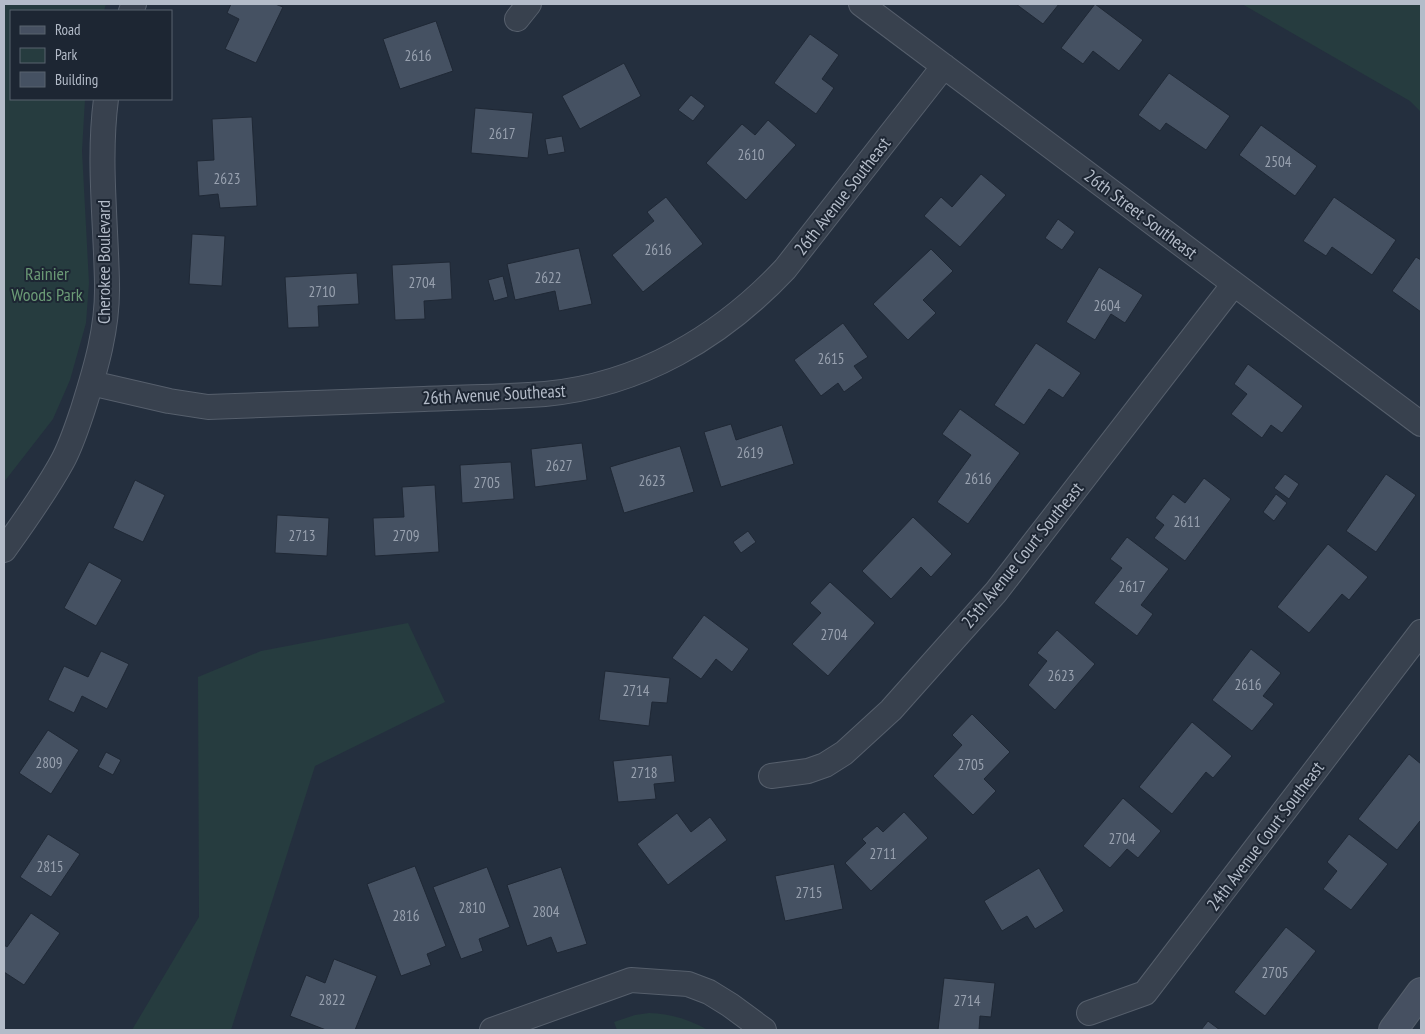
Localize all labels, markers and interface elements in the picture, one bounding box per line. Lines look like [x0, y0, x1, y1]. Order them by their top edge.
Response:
legend [10, 10, 172, 100]
text: Road [55, 20, 81, 39]
text: Park [55, 45, 77, 64]
house number: 2616 [404, 46, 432, 65]
text: Building [55, 70, 98, 89]
house number: 2617 [488, 124, 516, 143]
street label: 26th Avenue Southeast [789, 132, 895, 260]
house number: 2610 [737, 145, 765, 164]
house number: 2504 [1264, 152, 1292, 171]
street label: 26th Street Southeast [1080, 164, 1202, 264]
house number: 2623 [213, 169, 241, 188]
street label: Cherokee Boulevard [92, 200, 115, 324]
house number: 2616 [644, 240, 672, 259]
park label: Rainier Woods Park [11, 262, 83, 306]
house number: 2622 [534, 268, 562, 287]
house number: 2704 [408, 273, 436, 292]
house number: 2710 [308, 282, 336, 301]
house number: 2604 [1093, 296, 1121, 315]
house number: 2615 [817, 349, 845, 368]
street label: 26th Avenue Southeast [422, 379, 566, 409]
house number: 2619 [736, 443, 764, 462]
house number: 2627 [545, 456, 573, 475]
house number: 2616 [964, 469, 992, 488]
house number: 2623 [638, 471, 666, 490]
house number: 2705 [473, 473, 501, 492]
street label: 25th Avenue Court Southeast [956, 477, 1088, 633]
house number: 2611 [1173, 512, 1201, 531]
house number: 2713 [288, 526, 316, 545]
house number: 2709 [392, 526, 420, 545]
house number: 2617 [1118, 577, 1146, 596]
house number: 2704 [820, 625, 848, 644]
house number: 2623 [1047, 666, 1075, 685]
house number: 2616 [1234, 675, 1262, 694]
house number: 2714 [622, 681, 650, 700]
house number: 2809 [35, 753, 63, 772]
house number: 2705 [957, 755, 985, 774]
street label: 24th Avenue Court Southeast [1201, 757, 1329, 915]
house number: 2718 [630, 763, 658, 782]
house number: 2704 [1108, 829, 1136, 848]
house number: 2711 [869, 844, 897, 863]
house number: 2815 [36, 857, 64, 876]
house number: 2715 [795, 883, 823, 902]
house number: 2810 [458, 898, 486, 917]
house number: 2804 [532, 902, 560, 921]
house number: 2816 [392, 906, 420, 925]
house number: 2705 [1261, 963, 1289, 982]
house number: 2822 [318, 990, 346, 1009]
house number: 2714 [953, 991, 981, 1010]

